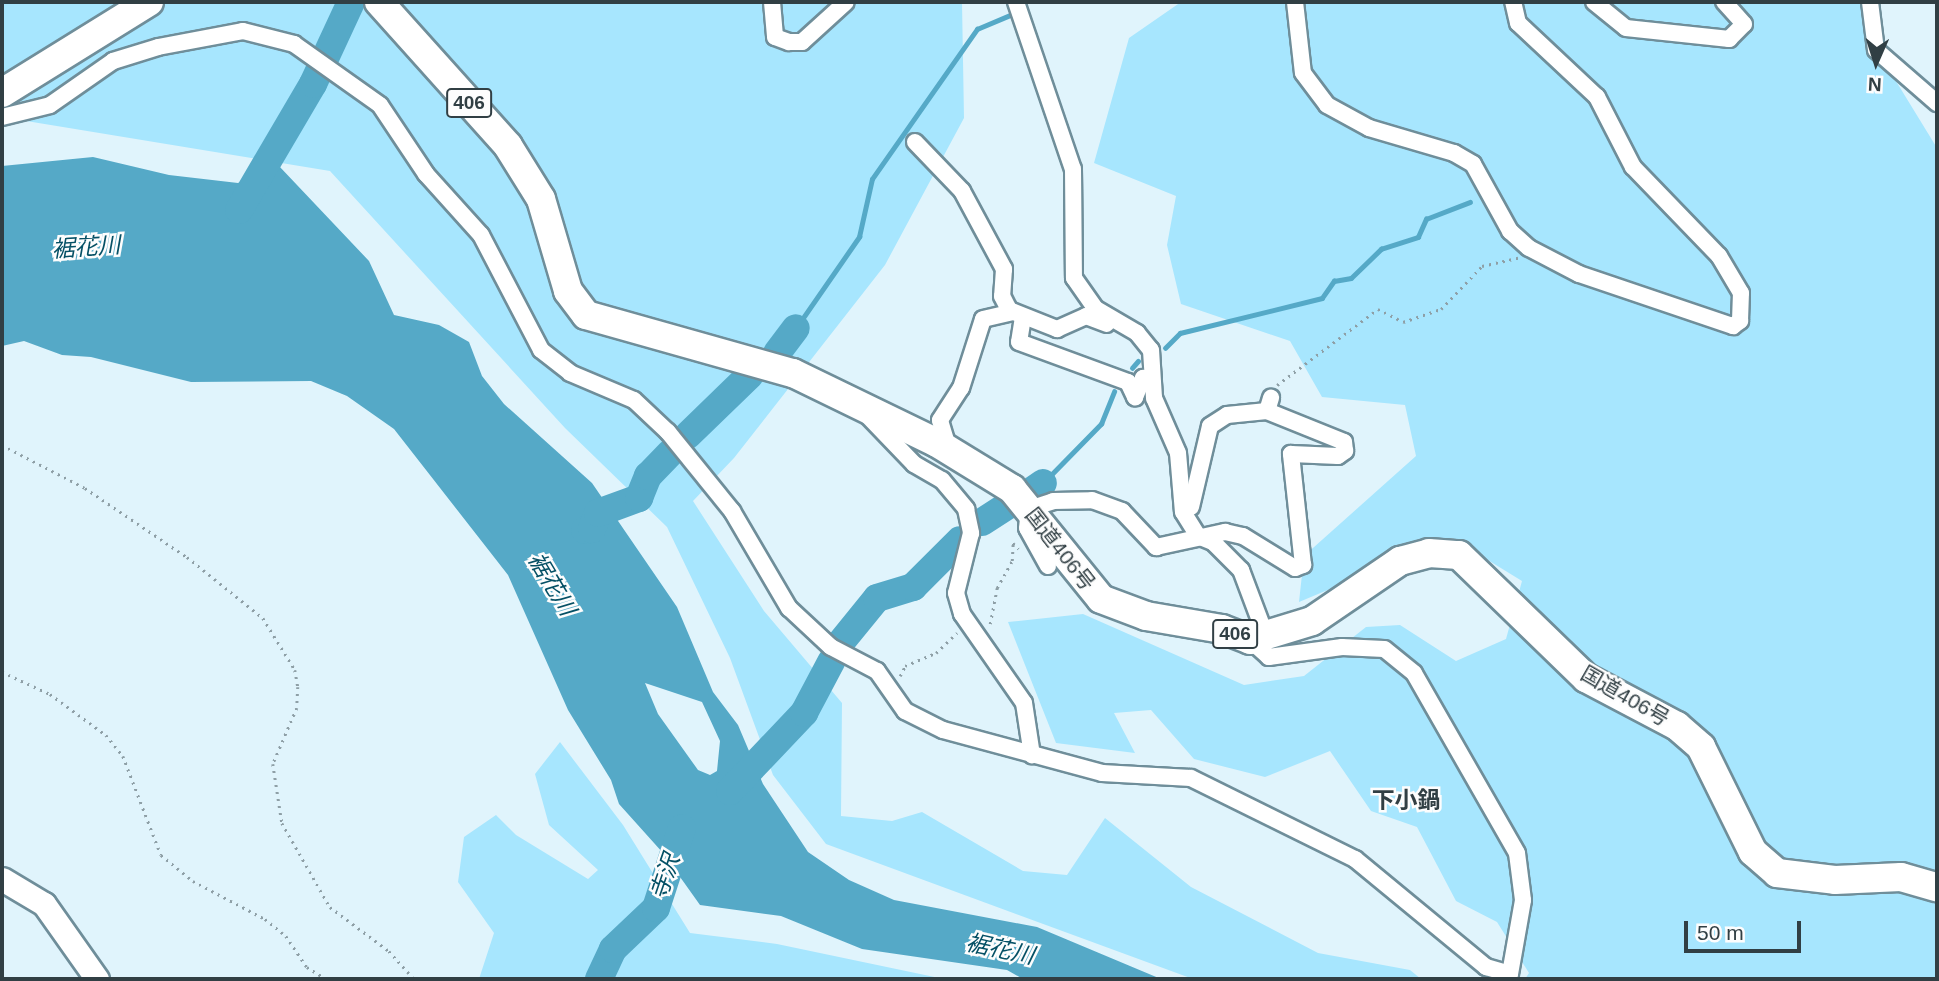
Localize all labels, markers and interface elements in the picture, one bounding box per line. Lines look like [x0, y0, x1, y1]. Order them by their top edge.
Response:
north arrow [1841, 28, 1911, 98]
text: N [1867, 74, 1882, 95]
road number: 406 [444, 88, 494, 118]
water label: 裾花川 [51, 231, 121, 263]
street label: 国道406号 [1020, 503, 1100, 595]
water label: 裾花川 [522, 547, 582, 621]
road number: 406 [1210, 618, 1260, 650]
street label: 国道406号 [1576, 661, 1674, 731]
district label: 下小鍋 [1372, 786, 1440, 814]
water label: 寺沢 [644, 851, 686, 903]
scale bar [1687, 908, 1804, 952]
text: 50 m [1697, 921, 1744, 944]
water label: 裾花川 [963, 928, 1037, 970]

